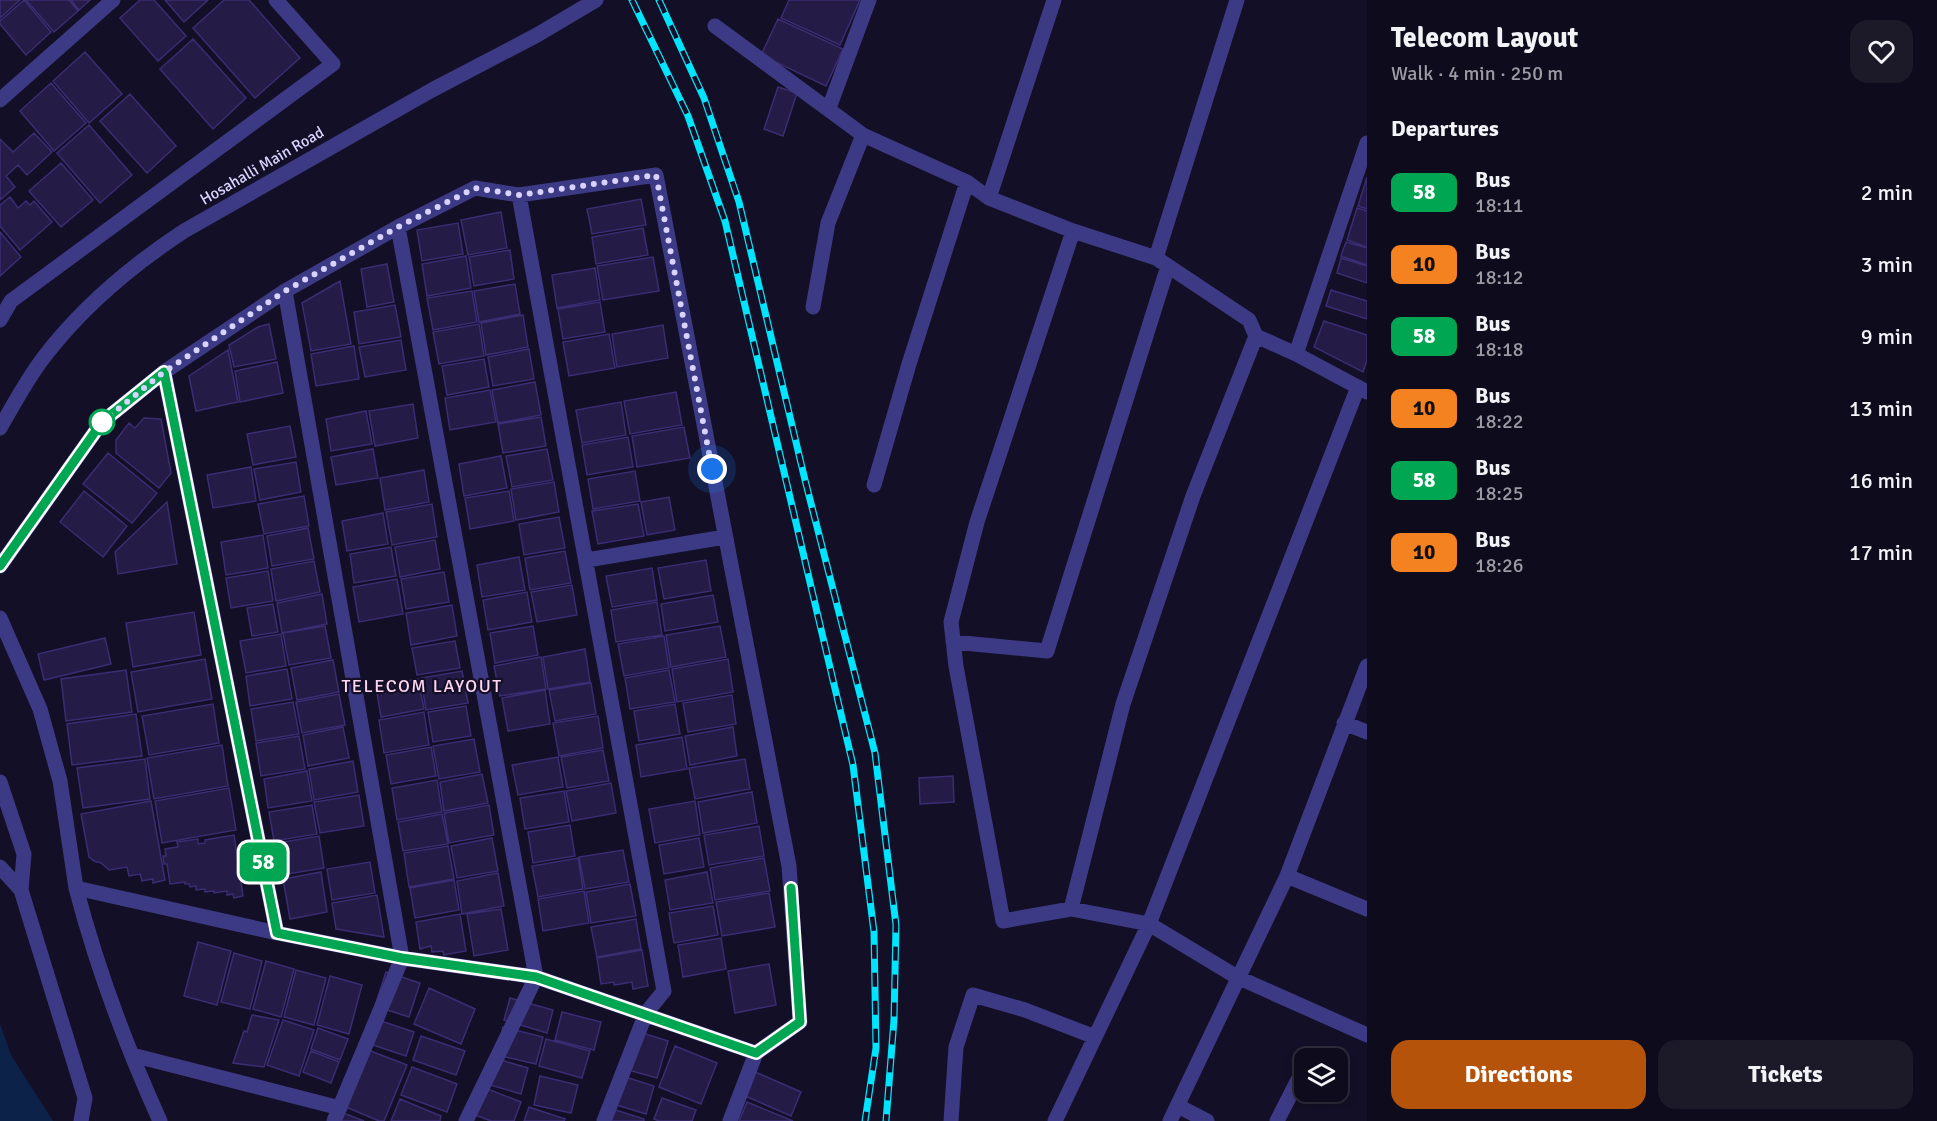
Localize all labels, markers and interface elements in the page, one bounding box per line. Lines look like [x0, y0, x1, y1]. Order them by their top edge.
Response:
button: heart [1850, 20, 1913, 83]
text: Telecom Layout [1391, 21, 1578, 55]
text: Walk · 4 min · 250 m [1391, 61, 1563, 86]
text: Departures [1391, 115, 1499, 142]
street label: Hosahalli Main Road [196, 122, 328, 210]
text: Bus [1475, 166, 1510, 193]
text: 58 [1413, 179, 1435, 205]
text: 2 min [1861, 179, 1913, 206]
text: 18:11 [1475, 193, 1524, 218]
text: Bus [1475, 238, 1510, 265]
text: 10 [1413, 251, 1435, 277]
text: 3 min [1861, 251, 1913, 278]
text: 18:12 [1475, 265, 1524, 290]
text: Bus [1475, 310, 1510, 337]
text: 58 [1413, 323, 1435, 349]
text: 9 min [1861, 323, 1913, 350]
text: 18:18 [1475, 337, 1524, 362]
text: Bus [1475, 382, 1510, 409]
text: 10 [1413, 395, 1435, 421]
text: 13 min [1849, 395, 1913, 422]
unlabelled marker [89, 409, 115, 435]
text: 18:22 [1475, 409, 1524, 434]
your location [697, 454, 727, 484]
text: Bus [1475, 454, 1510, 481]
text: 58 [1413, 467, 1435, 493]
text: 16 min [1849, 467, 1913, 494]
text: 18:25 [1475, 481, 1524, 506]
text: Bus [1475, 526, 1510, 553]
text: 10 [1413, 539, 1435, 565]
text: 17 min [1849, 539, 1913, 566]
text: 18:26 [1475, 553, 1524, 578]
district label: TELECOM LAYOUT [341, 675, 503, 697]
line badge: 58 [236, 842, 290, 882]
text: 58 [252, 849, 274, 875]
button: Directions [1391, 1040, 1646, 1109]
button: Tickets [1658, 1040, 1913, 1109]
map controls [1294, 1048, 1348, 1102]
button: layers [1294, 1048, 1348, 1102]

